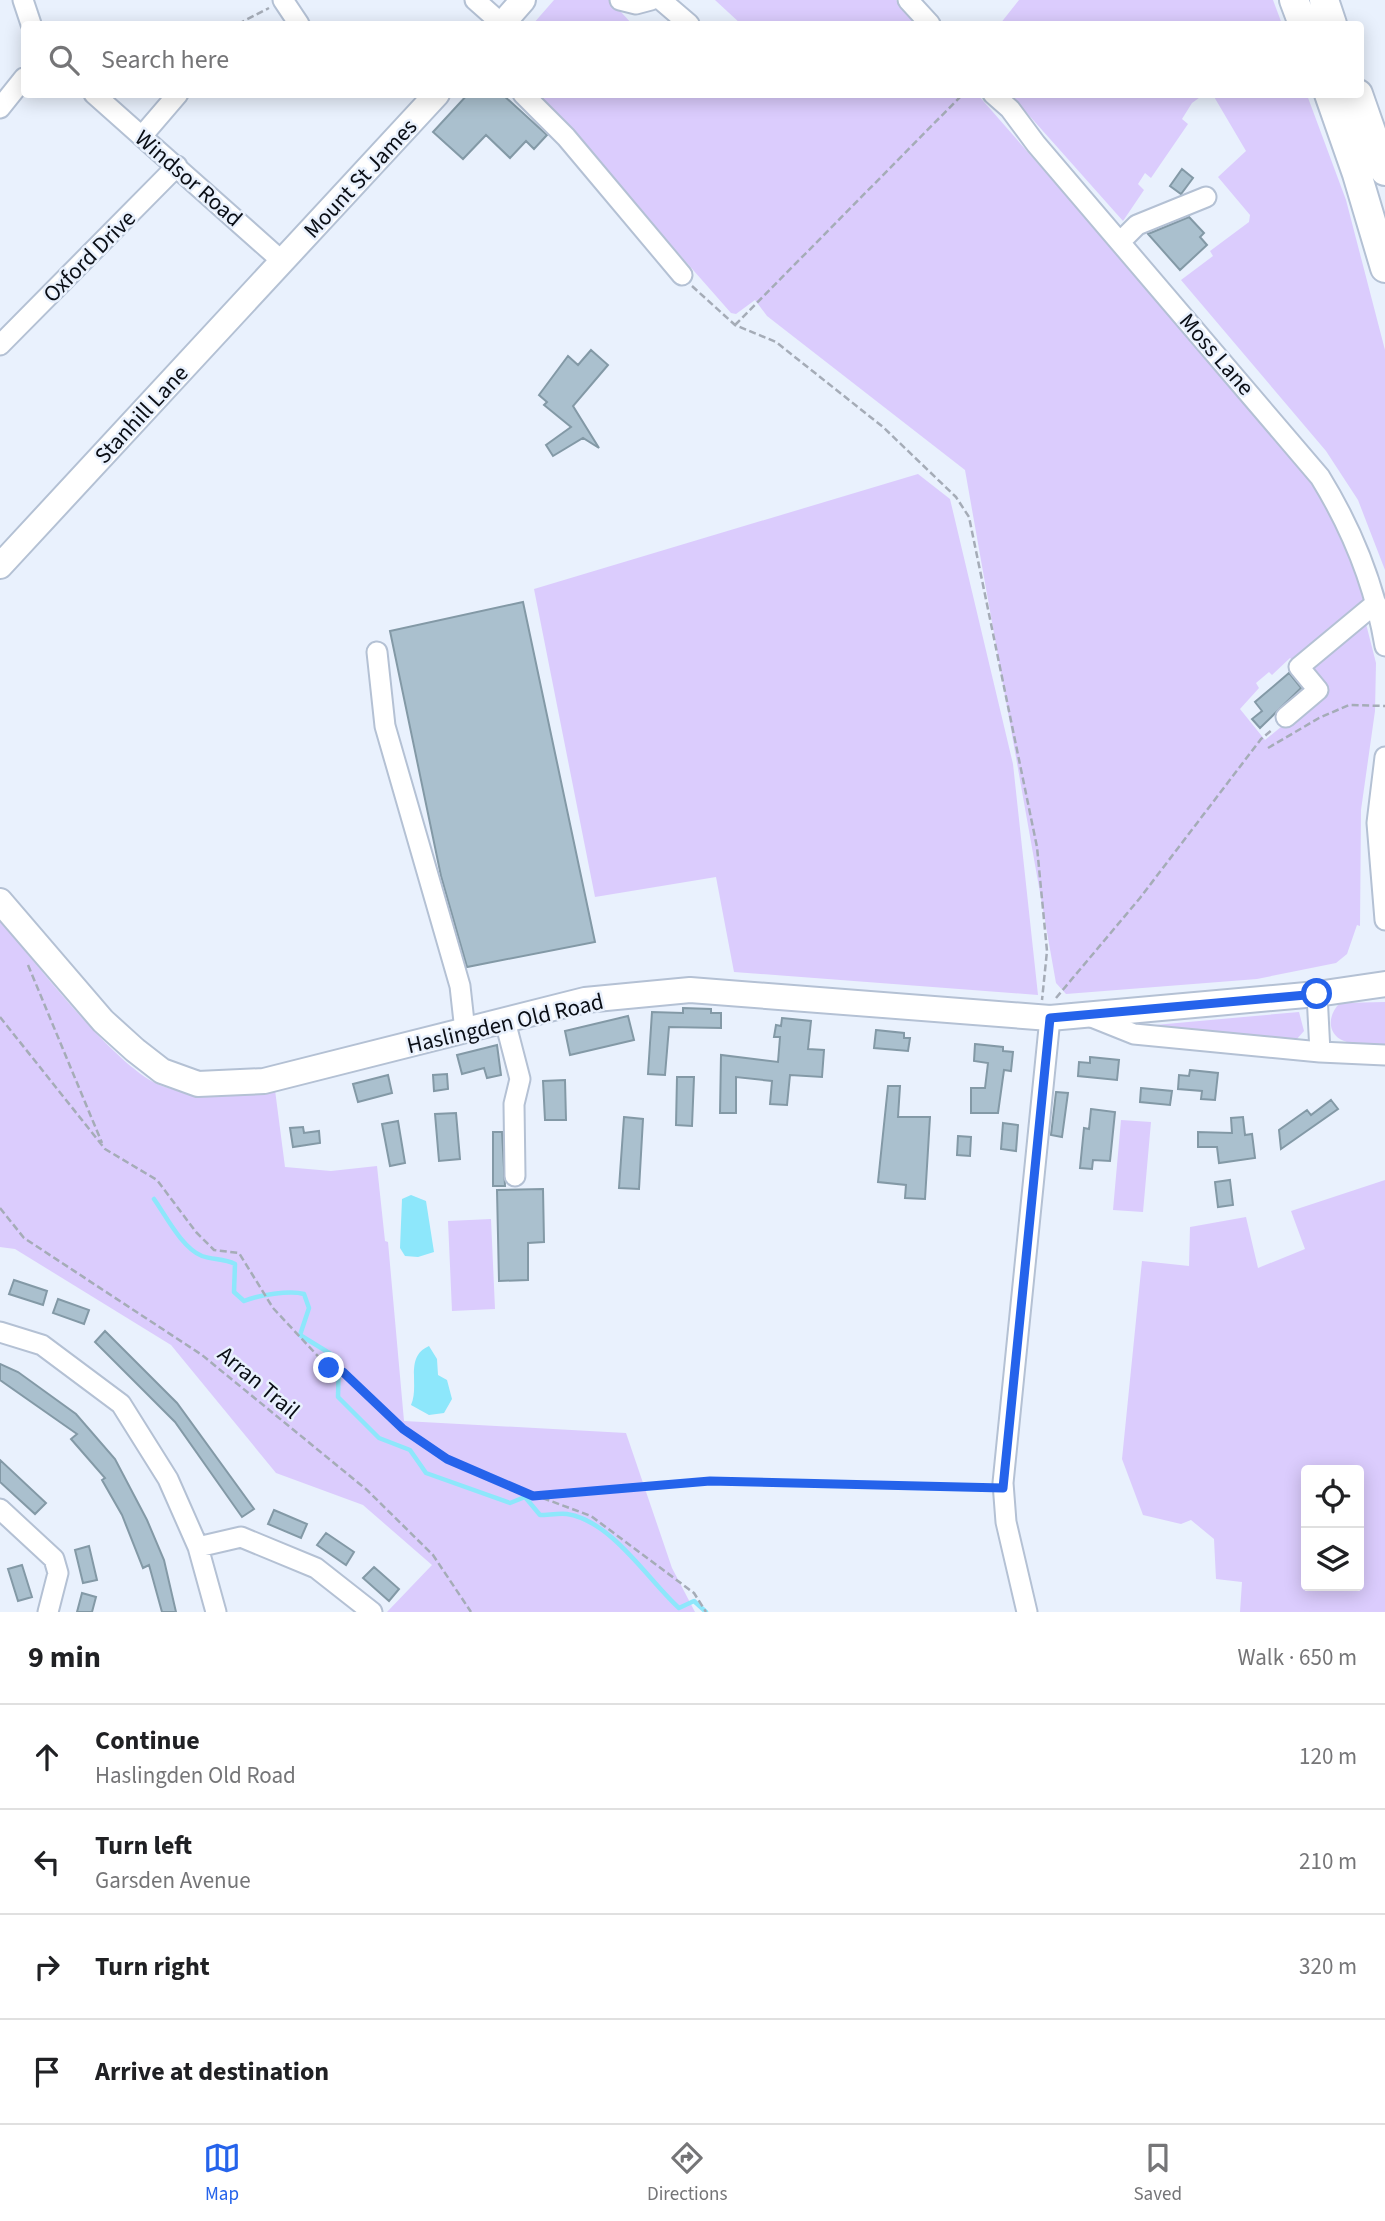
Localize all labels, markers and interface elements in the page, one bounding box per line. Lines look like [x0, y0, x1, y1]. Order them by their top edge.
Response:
search box [21, 21, 1364, 98]
icon: search [45, 41, 83, 79]
text: Search here [101, 41, 229, 78]
street label: Mount St James [296, 111, 425, 246]
street label: Windsor Road [128, 122, 250, 235]
street label: Oxford Drive [36, 203, 143, 310]
street label: Moss Lane [1171, 306, 1262, 403]
street label: Stanhill Lane [87, 358, 196, 471]
route start [1301, 978, 1332, 1009]
street label: Haslingden Old Road [404, 985, 607, 1062]
street label: Arran Trail [210, 1338, 307, 1427]
route end [313, 1352, 344, 1383]
map controls [1301, 1465, 1364, 1591]
button: locate [1301, 1465, 1364, 1528]
button: layers [1301, 1528, 1364, 1591]
text: 9 min [28, 1636, 101, 1679]
text: Walk · 650 m [1238, 1641, 1357, 1674]
text: Continue [95, 1722, 200, 1759]
icon: ahead [28, 1738, 66, 1776]
text: 120 m [1299, 1740, 1357, 1773]
text: Haslingden Old Road [95, 1759, 296, 1792]
text: Turn left [95, 1827, 192, 1864]
icon: left [28, 1843, 66, 1881]
text: 210 m [1299, 1845, 1357, 1878]
text: Garsden Avenue [95, 1864, 251, 1897]
icon: right [28, 1948, 66, 1986]
text: Turn right [95, 1948, 210, 1985]
text: 320 m [1299, 1950, 1357, 1983]
icon: arrive [28, 2053, 66, 2091]
text: Arrive at destination [95, 2053, 329, 2090]
tab: Map [203, 2139, 241, 2208]
tab: Directions [647, 2139, 727, 2208]
tab: Saved [1133, 2139, 1182, 2208]

